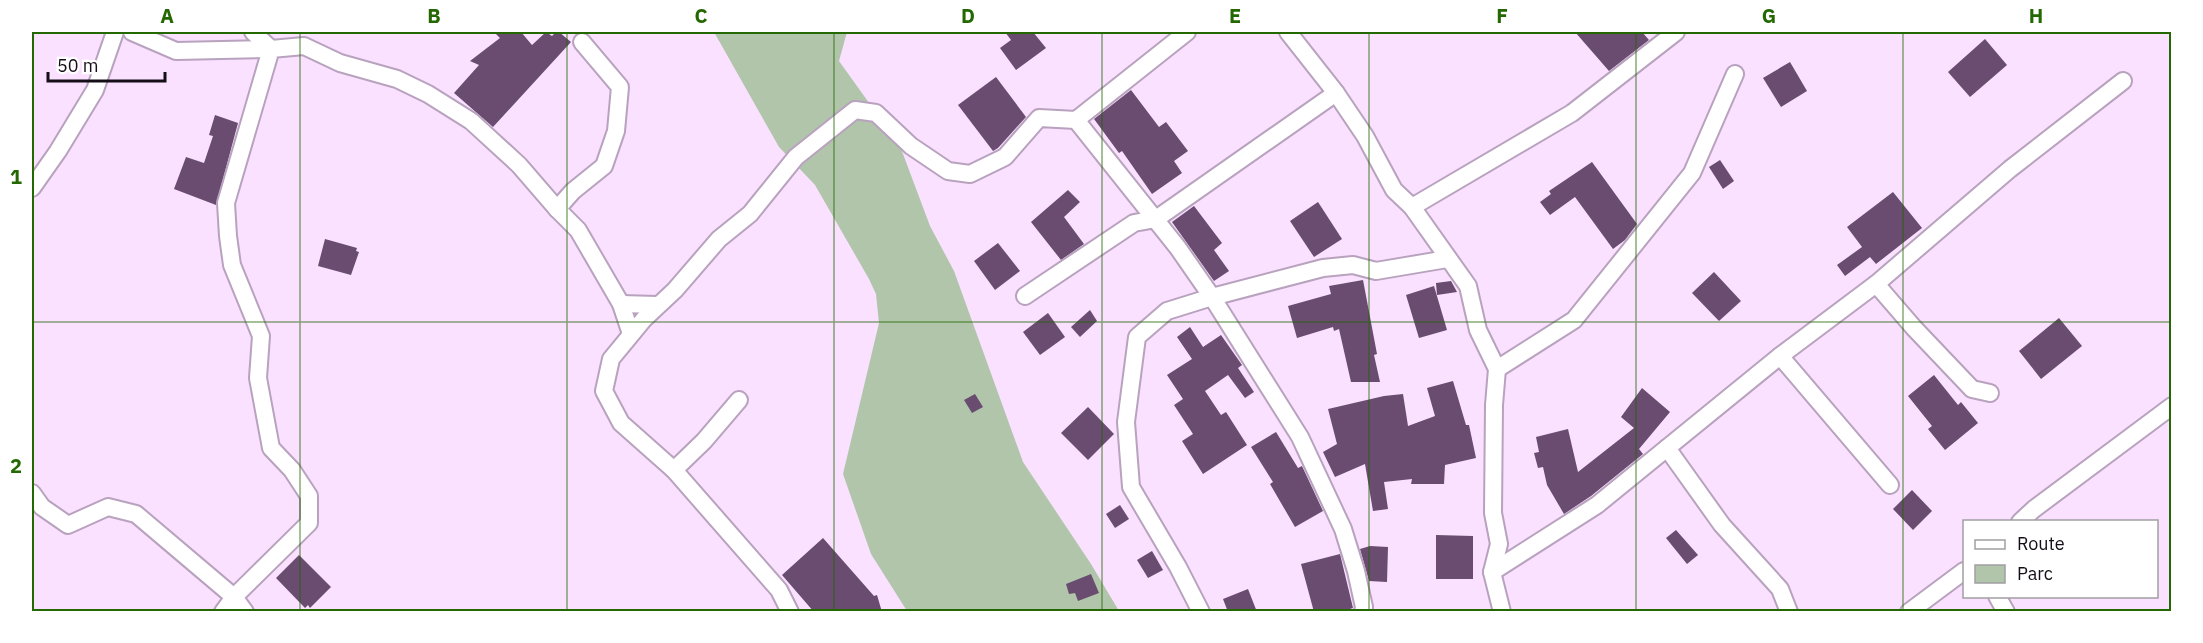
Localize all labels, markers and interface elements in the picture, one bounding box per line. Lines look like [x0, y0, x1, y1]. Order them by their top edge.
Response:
text: A [160, 2, 174, 29]
text: B [427, 2, 441, 29]
text: C [694, 2, 708, 29]
text: D [961, 2, 975, 29]
text: E [1229, 2, 1241, 29]
text: F [1496, 2, 1508, 29]
text: G [1762, 2, 1776, 29]
text: H [2029, 2, 2043, 29]
scale bar [48, 45, 165, 83]
text: 50 m [57, 54, 99, 77]
text: 1 [10, 163, 22, 190]
text: 2 [10, 452, 22, 479]
legend [1963, 520, 2158, 598]
text: Route [2017, 532, 2065, 555]
text: Parc [2017, 562, 2053, 585]

